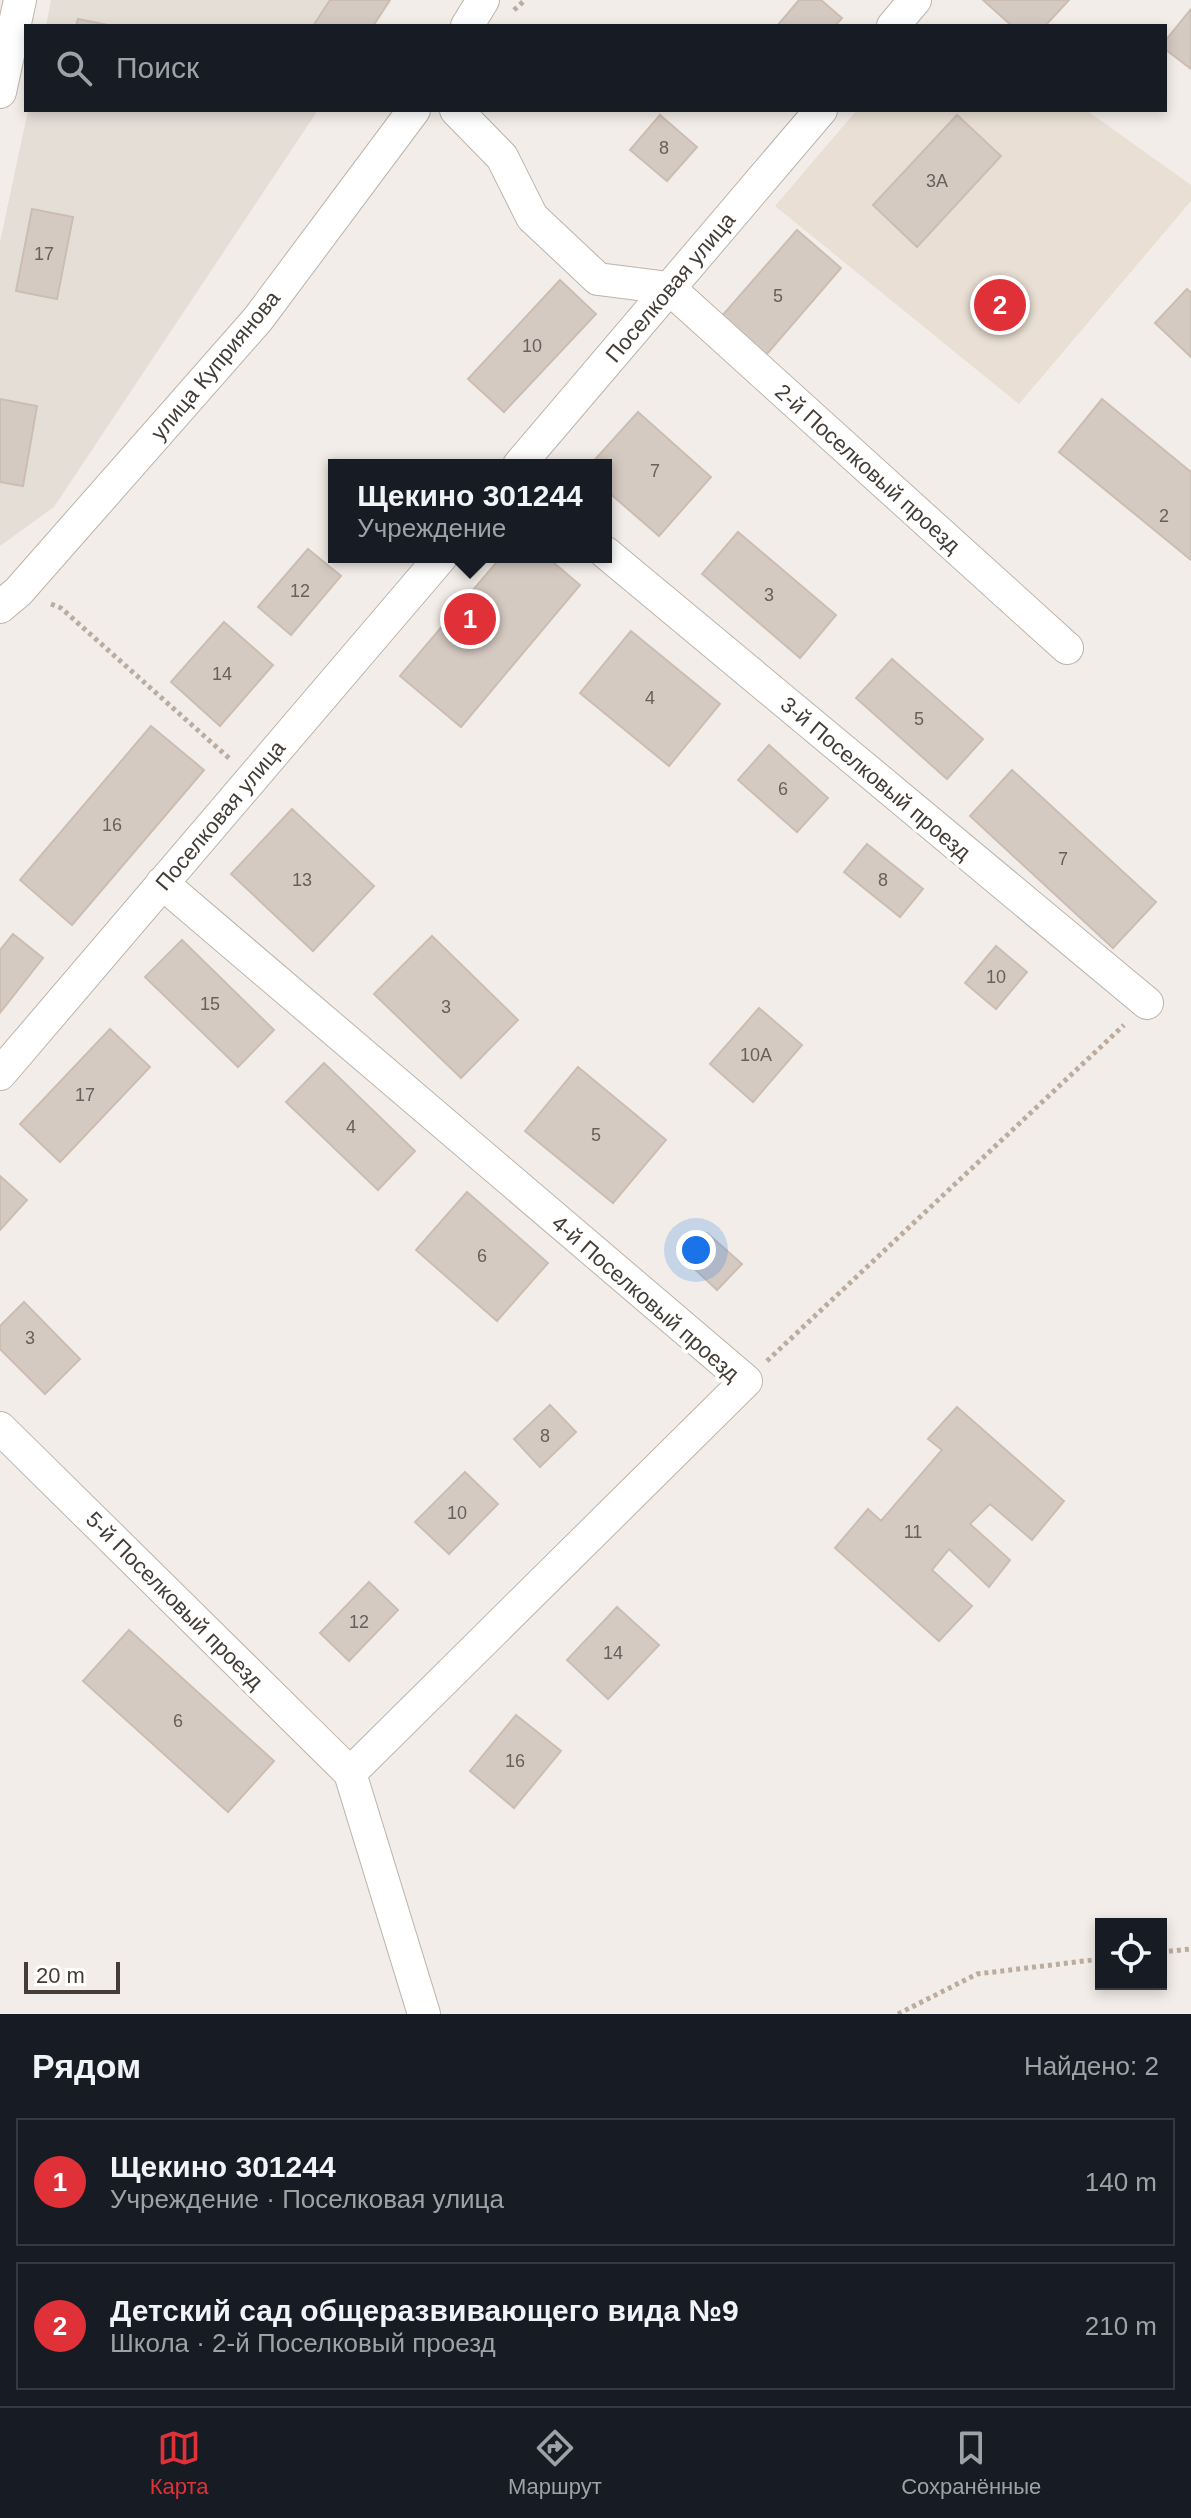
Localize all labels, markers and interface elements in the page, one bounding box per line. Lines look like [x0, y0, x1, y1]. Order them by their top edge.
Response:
search box [24, 24, 1167, 112]
icon: search [52, 46, 96, 90]
text: Поиск [116, 51, 199, 84]
house number: 8 [659, 138, 669, 158]
house number: 3А [926, 171, 948, 191]
street label: Поселковая улица [600, 207, 741, 367]
house number: 17 [34, 244, 54, 264]
pin: 2 [974, 275, 1026, 335]
street label: улица Куприянова [146, 285, 285, 445]
house number: 5 [773, 286, 783, 306]
house number: 10 [522, 336, 542, 356]
street label: 2-й Поселковый проезд [770, 379, 965, 558]
popup [328, 459, 612, 563]
house number: 7 [650, 461, 660, 481]
text: Щекино 301244 [357, 479, 583, 512]
house number: 2 [1159, 506, 1169, 526]
text: Учреждение [357, 513, 506, 543]
house number: 12 [290, 581, 310, 601]
house number: 3 [764, 585, 774, 605]
pin: 1 [444, 589, 496, 649]
house number: 14 [212, 664, 232, 684]
house number: 4 [645, 688, 655, 708]
street label: 3-й Поселковый проезд [776, 692, 976, 865]
house number: 5 [914, 709, 924, 729]
street label: Поселковая улица [150, 735, 291, 895]
house number: 6 [778, 779, 788, 799]
house number: 16 [102, 815, 122, 835]
house number: 7 [1058, 849, 1068, 869]
house number: 13 [292, 870, 312, 890]
house number: 8 [878, 870, 888, 890]
house number: 10 [986, 967, 1006, 987]
house number: 15 [200, 994, 220, 1014]
house number: 3 [441, 997, 451, 1017]
house number: 10А [740, 1045, 772, 1065]
house number: 17 [75, 1085, 95, 1105]
house number: 4 [346, 1117, 356, 1137]
house number: 5 [591, 1125, 601, 1145]
street label: 4-й Поселковый проезд [547, 1210, 745, 1387]
your location [676, 1230, 716, 1270]
house number: 6 [477, 1246, 487, 1266]
house number: 3 [25, 1328, 35, 1348]
house number: 8 [540, 1426, 550, 1446]
house number: 10 [447, 1503, 467, 1523]
street label: 5-й Поселковый проезд [81, 1507, 268, 1694]
house number: 11 [904, 1522, 922, 1542]
house number: 12 [349, 1612, 369, 1632]
house number: 14 [603, 1643, 623, 1663]
house number: 6 [173, 1711, 183, 1731]
house number: 16 [505, 1751, 525, 1771]
map controls [1095, 1918, 1167, 1990]
button: locate [1095, 1918, 1167, 1990]
scale bar [24, 1958, 120, 1994]
text: 20 m [36, 1963, 85, 1988]
text: Рядом [32, 2047, 141, 2085]
text: Найдено: 2 [1024, 2051, 1159, 2081]
text: Щекино 301244 [110, 2150, 336, 2183]
text: 1 [53, 2167, 67, 2197]
text: 140 m [1085, 2167, 1157, 2197]
text: Учреждение · Поселковая улица [110, 2184, 504, 2214]
text: Детский сад общеразвивающего вида №9 [110, 2294, 739, 2327]
text: 2 [53, 2311, 67, 2341]
text: 210 m [1085, 2311, 1157, 2341]
text: Школа · 2-й Поселковый проезд [110, 2328, 496, 2358]
tab: Карта [150, 2426, 209, 2500]
tab: Маршрут [508, 2426, 602, 2500]
tab: Сохранённые [901, 2426, 1041, 2500]

